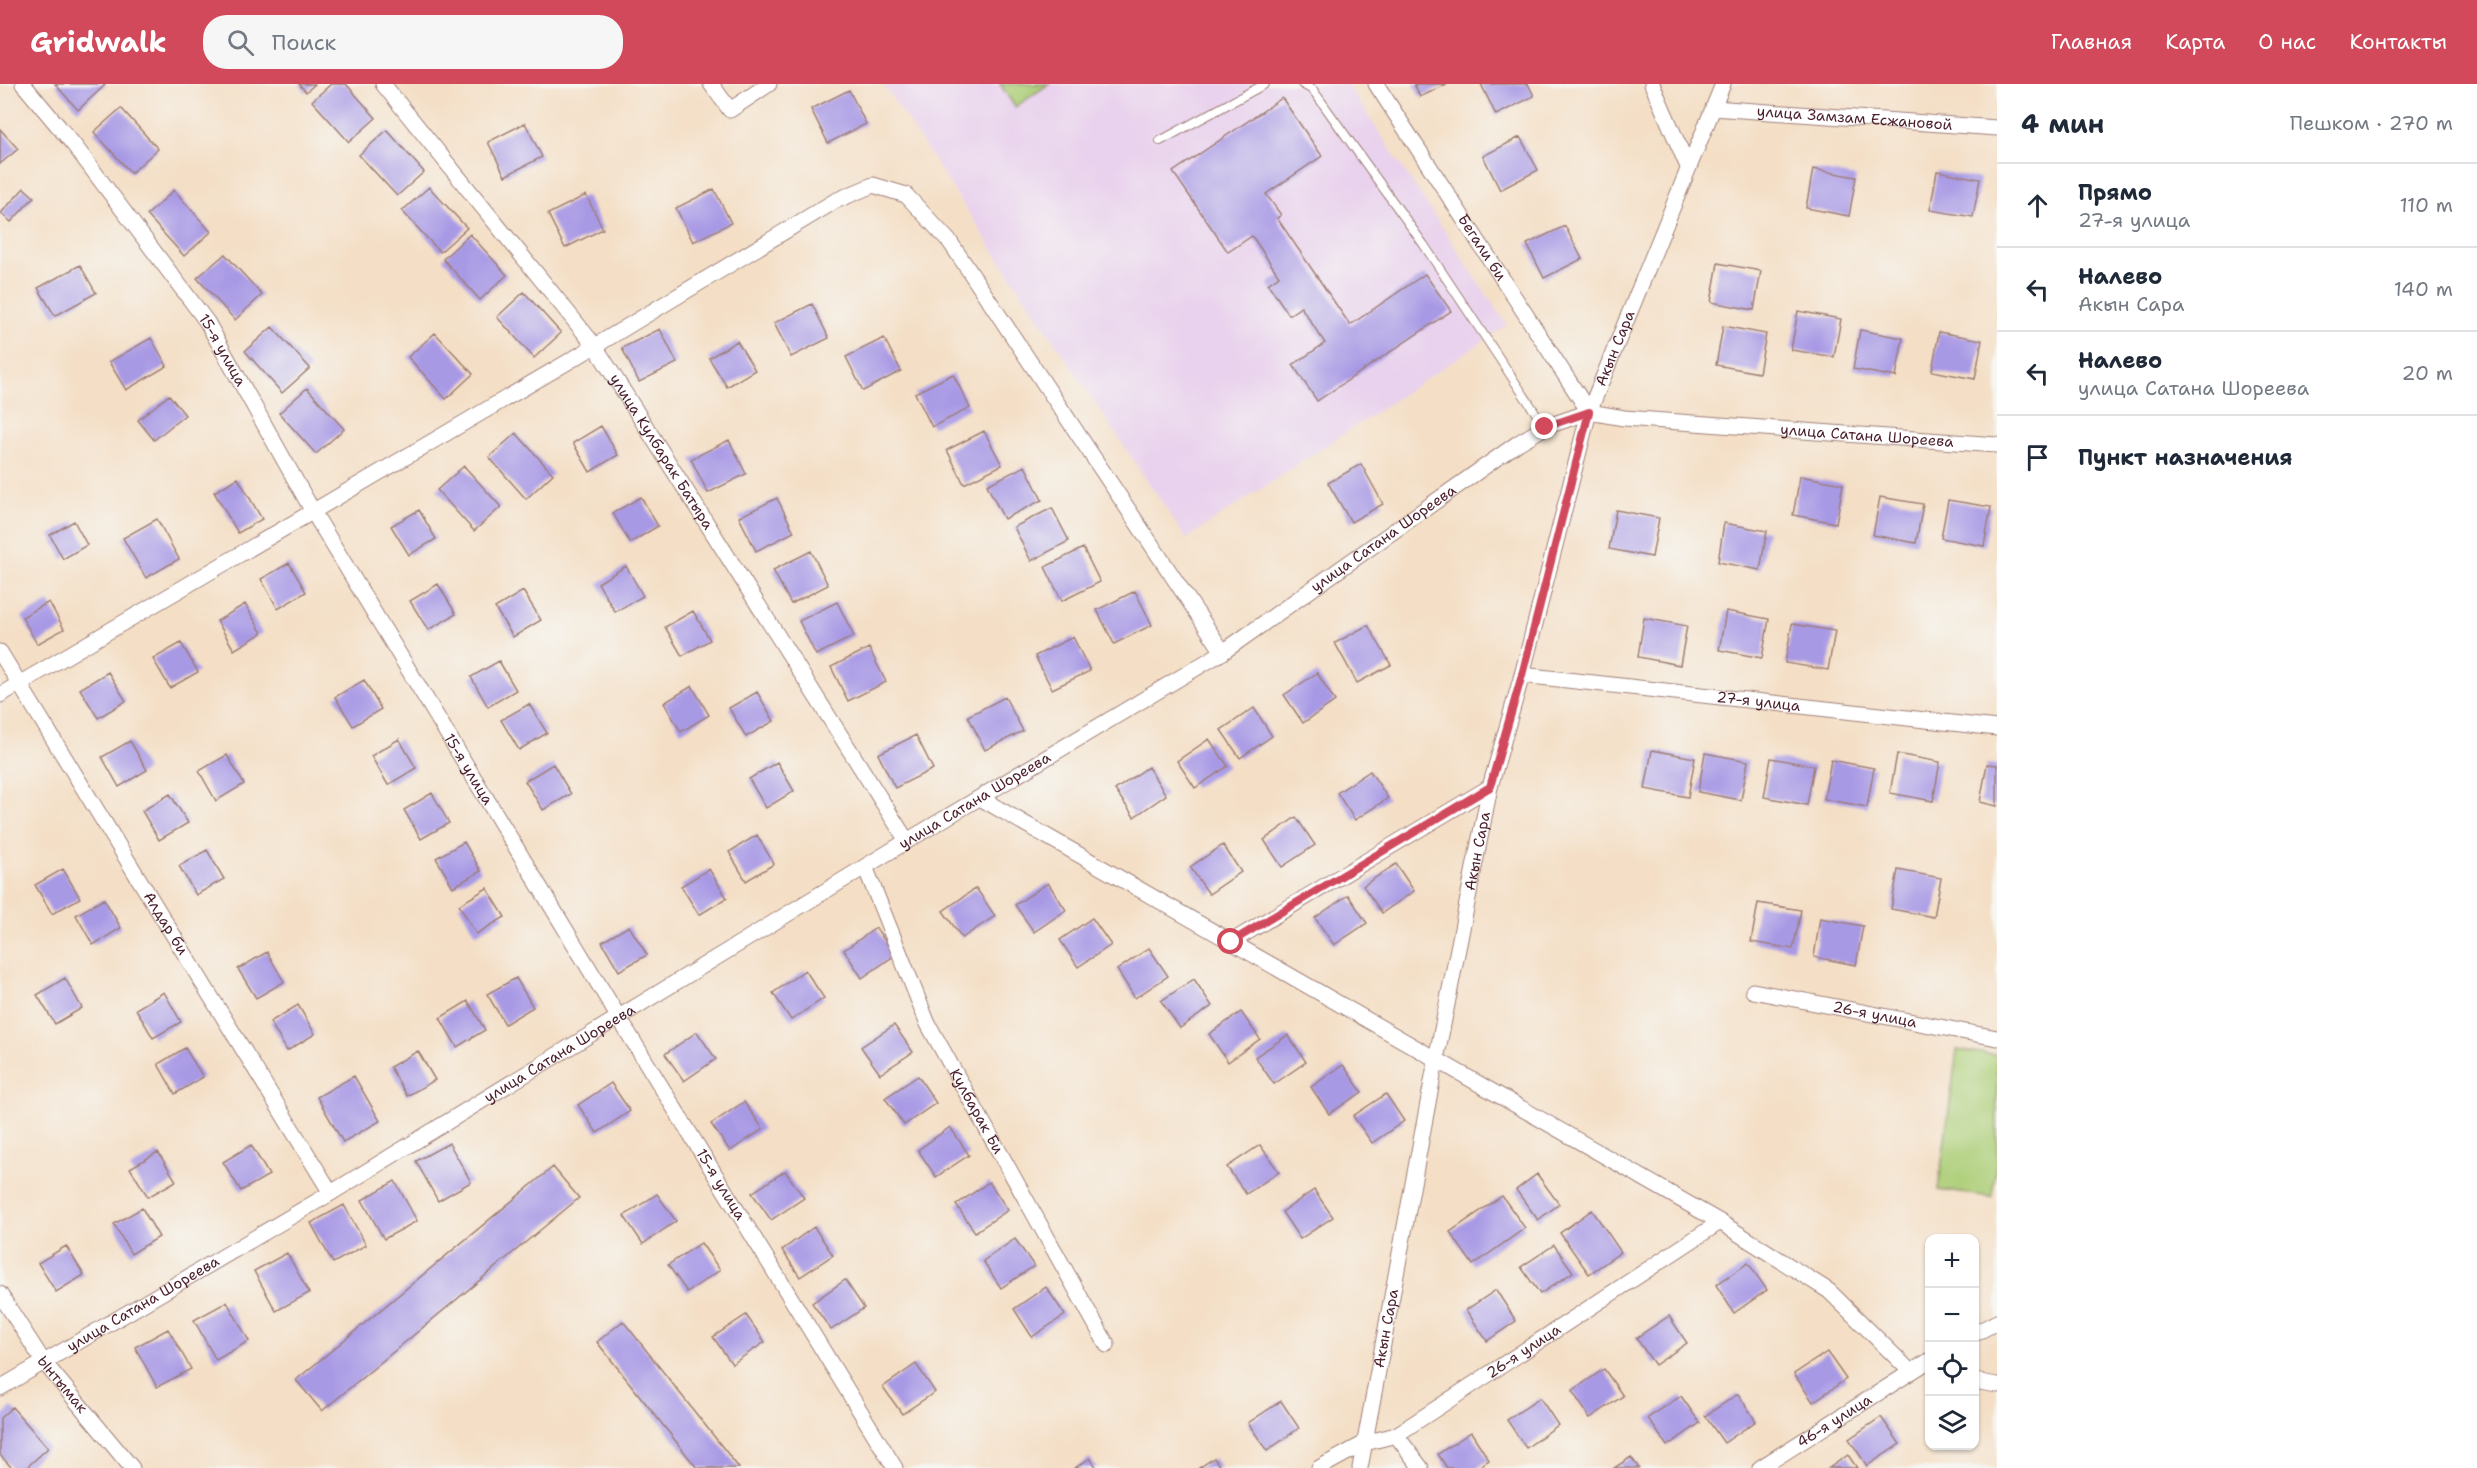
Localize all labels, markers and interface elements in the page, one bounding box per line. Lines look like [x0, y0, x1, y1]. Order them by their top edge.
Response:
search box [203, 15, 623, 69]
text: Gridwalk [30, 23, 167, 61]
icon: search [224, 26, 257, 59]
text: Поиск [272, 28, 336, 57]
text: Главная [2051, 28, 2132, 56]
text: Карта [2165, 28, 2225, 56]
text: О нас [2258, 28, 2316, 56]
text: Контакты [2349, 28, 2447, 56]
street label: улица Замзам Есжановой [1756, 101, 1953, 135]
text: 4 мин [2021, 106, 2104, 141]
text: Пешком · 270 m [2290, 110, 2453, 136]
text: Прямо [2078, 178, 2152, 207]
icon: ahead [2021, 189, 2054, 222]
text: 110 m [2399, 192, 2453, 218]
text: 27-я улица [2078, 207, 2190, 233]
street label: Бегали би [1453, 210, 1511, 285]
text: Налево [2078, 262, 2162, 291]
icon: left [2021, 273, 2054, 306]
text: 140 m [2394, 276, 2453, 302]
text: Акын Сара [2078, 291, 2184, 317]
street label: Акын Сара [1591, 307, 1640, 389]
street label: 15-я улица [194, 310, 251, 390]
text: Налево [2078, 346, 2162, 375]
icon: left [2021, 357, 2054, 390]
text: 20 m [2402, 360, 2453, 386]
street label: улица Кулбарак Батыра [605, 370, 719, 534]
text: улица Сатана Шореева [2078, 375, 2309, 401]
route end [1531, 413, 1557, 439]
street label: улица Сатана Шореева [1780, 419, 1955, 452]
icon: arrive [2021, 441, 2054, 474]
text: Пункт назначения [2078, 443, 2292, 472]
street label: улица Сатана Шореева [1307, 480, 1461, 597]
street label: 27-я улица [1716, 687, 1802, 716]
street label: 15-я улица [439, 730, 498, 809]
street label: улица Сатана Шореева [895, 747, 1055, 854]
street label: Акын Сара [1460, 809, 1495, 892]
street label: Алдар би [139, 888, 193, 959]
route start [1217, 928, 1243, 954]
street label: 26-я улица [1831, 997, 1919, 1032]
street label: улица Сатана Шореева [480, 999, 639, 1107]
street label: Кулбарак Би [945, 1065, 1009, 1158]
street label: 15-я улица [692, 1145, 751, 1224]
map controls [1925, 1234, 1979, 1450]
button: + [1925, 1234, 1979, 1288]
street label: улица Сатана Шореева [63, 1251, 223, 1356]
street label: Акын Сара [1369, 1287, 1403, 1370]
button: − [1925, 1288, 1979, 1342]
street label: 26-я улица [1483, 1319, 1565, 1383]
button: locate [1925, 1342, 1979, 1396]
street label: Ынтымак [33, 1351, 92, 1417]
street label: 46-я улица [1793, 1389, 1876, 1452]
button: layers [1925, 1396, 1979, 1450]

